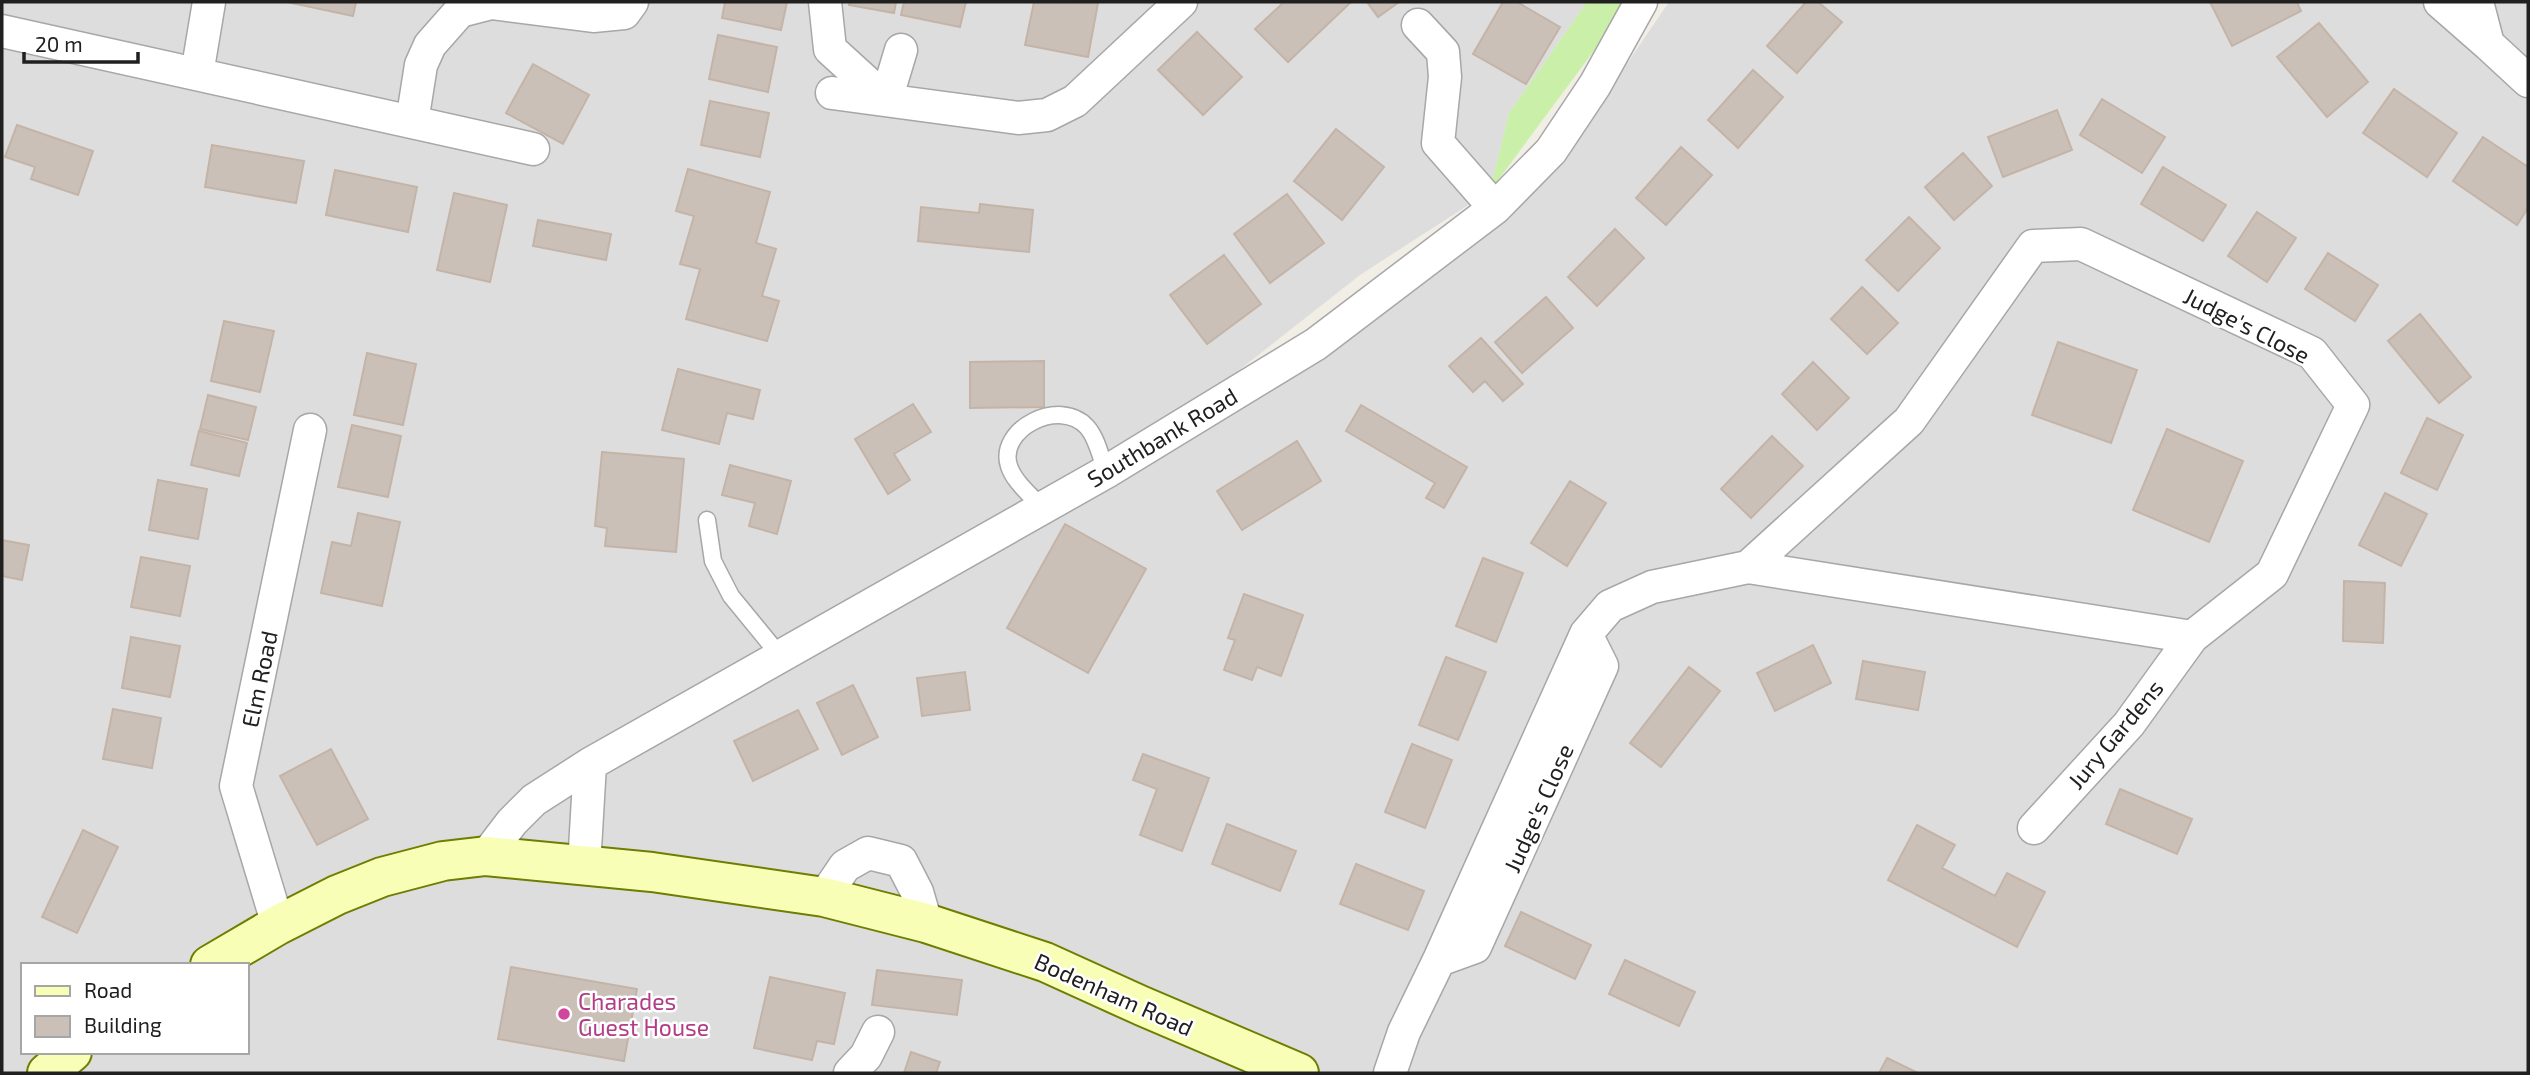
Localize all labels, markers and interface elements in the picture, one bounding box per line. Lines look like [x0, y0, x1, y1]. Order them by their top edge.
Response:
scale bar [24, 21, 138, 65]
text: 20 m [35, 31, 83, 56]
street label: Judge's Close [2179, 281, 2315, 369]
street label: Southbank Road [1082, 381, 1242, 493]
street label: Elm Road [235, 628, 283, 730]
street label: Jury Gardens [2061, 674, 2169, 794]
street label: Judge's Close [1497, 739, 1579, 877]
street label: Bodenham Road [1030, 947, 1198, 1041]
legend [21, 963, 248, 1054]
text: Road [84, 977, 132, 1002]
place label: Charades Guest House [578, 987, 709, 1041]
marker: Charades Guest House [556, 1006, 572, 1022]
text: Building [84, 1012, 162, 1037]

